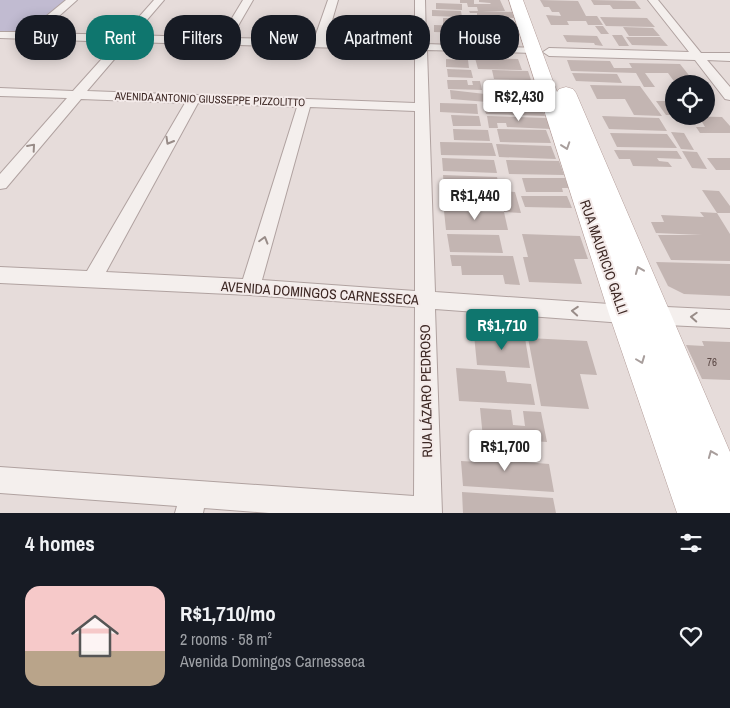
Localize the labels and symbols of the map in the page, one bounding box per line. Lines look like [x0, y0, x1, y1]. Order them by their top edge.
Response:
pin: R$2,430 [473, 80, 565, 122]
street label: AVENIDA ANTONIO GIUSSEPPE PIZZOLITTO [114, 89, 305, 109]
one-way arrow [166, 136, 176, 145]
one-way arrow [560, 142, 570, 150]
one-way arrow [26, 144, 35, 153]
pin: R$1,440 [429, 178, 521, 221]
street label: RUA MAURICIO GALLI [576, 197, 632, 317]
one-way arrow [258, 237, 268, 245]
one-way arrow [634, 266, 645, 275]
street label: AVENIDA DOMINGOS CARNESSECA [220, 277, 420, 309]
one-way arrow [571, 305, 579, 316]
pin: R$1,710 [456, 308, 548, 351]
one-way arrow [689, 311, 697, 322]
street label: RUA LÁZARO PEDROSO [416, 324, 436, 458]
one-way arrow [635, 355, 645, 364]
house number: 76 [707, 355, 717, 369]
pin: R$1,700 [459, 430, 551, 472]
one-way arrow [708, 450, 718, 459]

